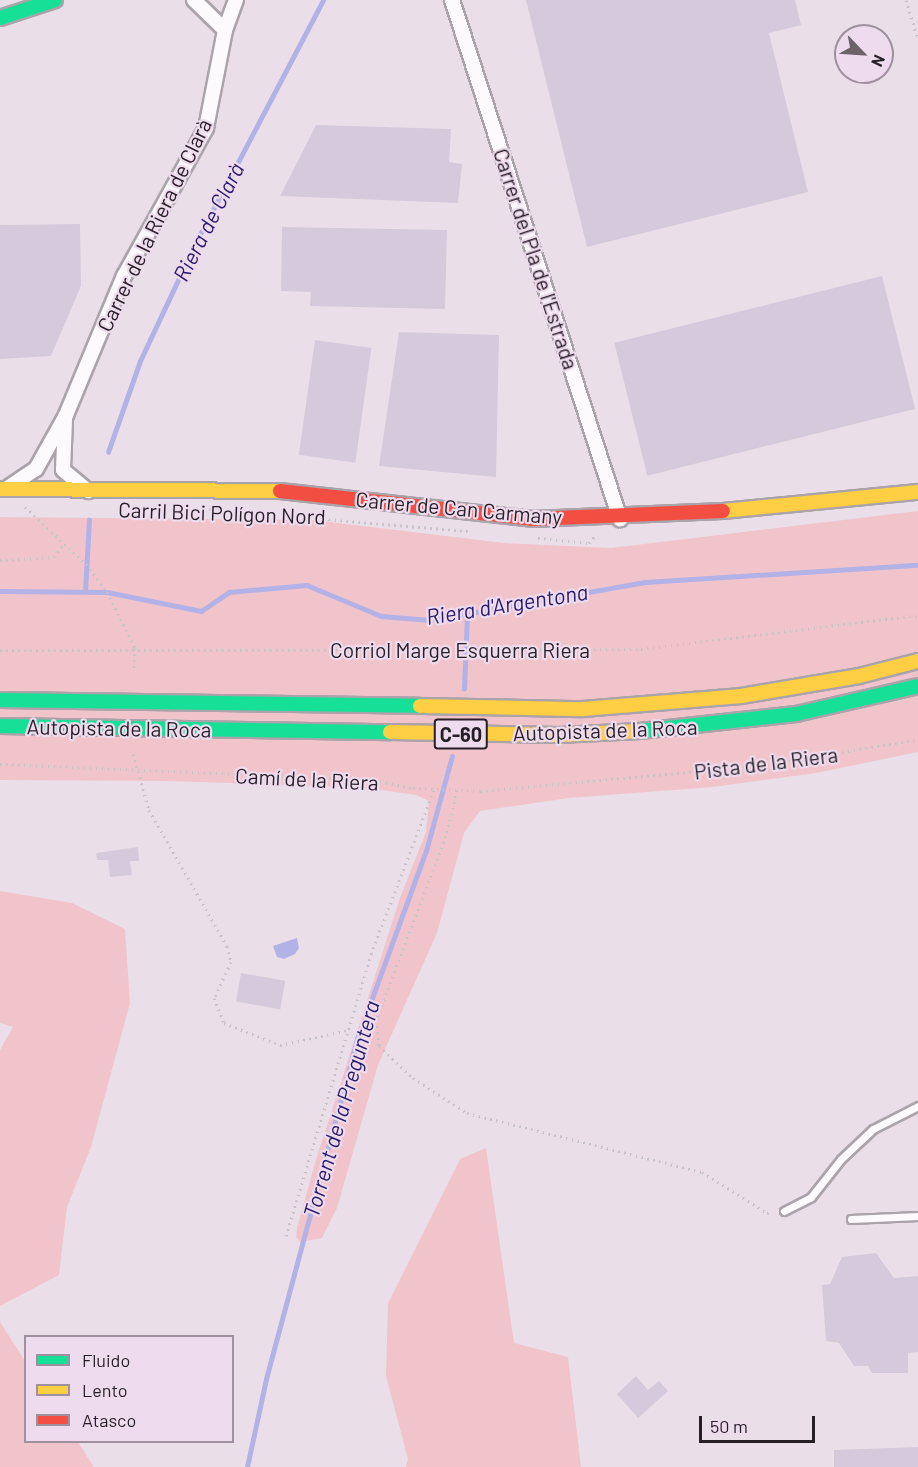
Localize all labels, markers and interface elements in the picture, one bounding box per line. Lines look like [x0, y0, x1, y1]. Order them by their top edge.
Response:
north arrow [834, 24, 894, 84]
text: N [868, 52, 890, 70]
street label: Carrer de la Riera de Clarà [91, 115, 217, 335]
street label: Carrer del Pla de l'Estrada [488, 145, 584, 373]
water label: Riera de Clarà [167, 159, 249, 285]
street label: Carrer de Can Carmany [355, 486, 563, 530]
street label: Carril Bici Polígon Nord [118, 497, 326, 529]
water label: Riera d'Argentona [424, 578, 590, 630]
street label: Corriol Marge Esquerra Riera [330, 637, 590, 663]
street label: Autopista de la Roca [26, 714, 212, 742]
street label: Autopista de la Roca [512, 714, 698, 746]
road number: C-60 [432, 717, 490, 751]
street label: Pista de la Riera [693, 742, 839, 784]
street label: Camí de la Riera [235, 763, 379, 795]
water label: Torrent de la Preguntera [297, 997, 385, 1221]
legend [24, 1335, 234, 1443]
text: Fluido [82, 1349, 130, 1371]
text: Lento [82, 1379, 128, 1401]
scale bar [702, 1404, 818, 1442]
text: Atasco [82, 1409, 136, 1431]
text: 50 m [710, 1415, 748, 1437]

